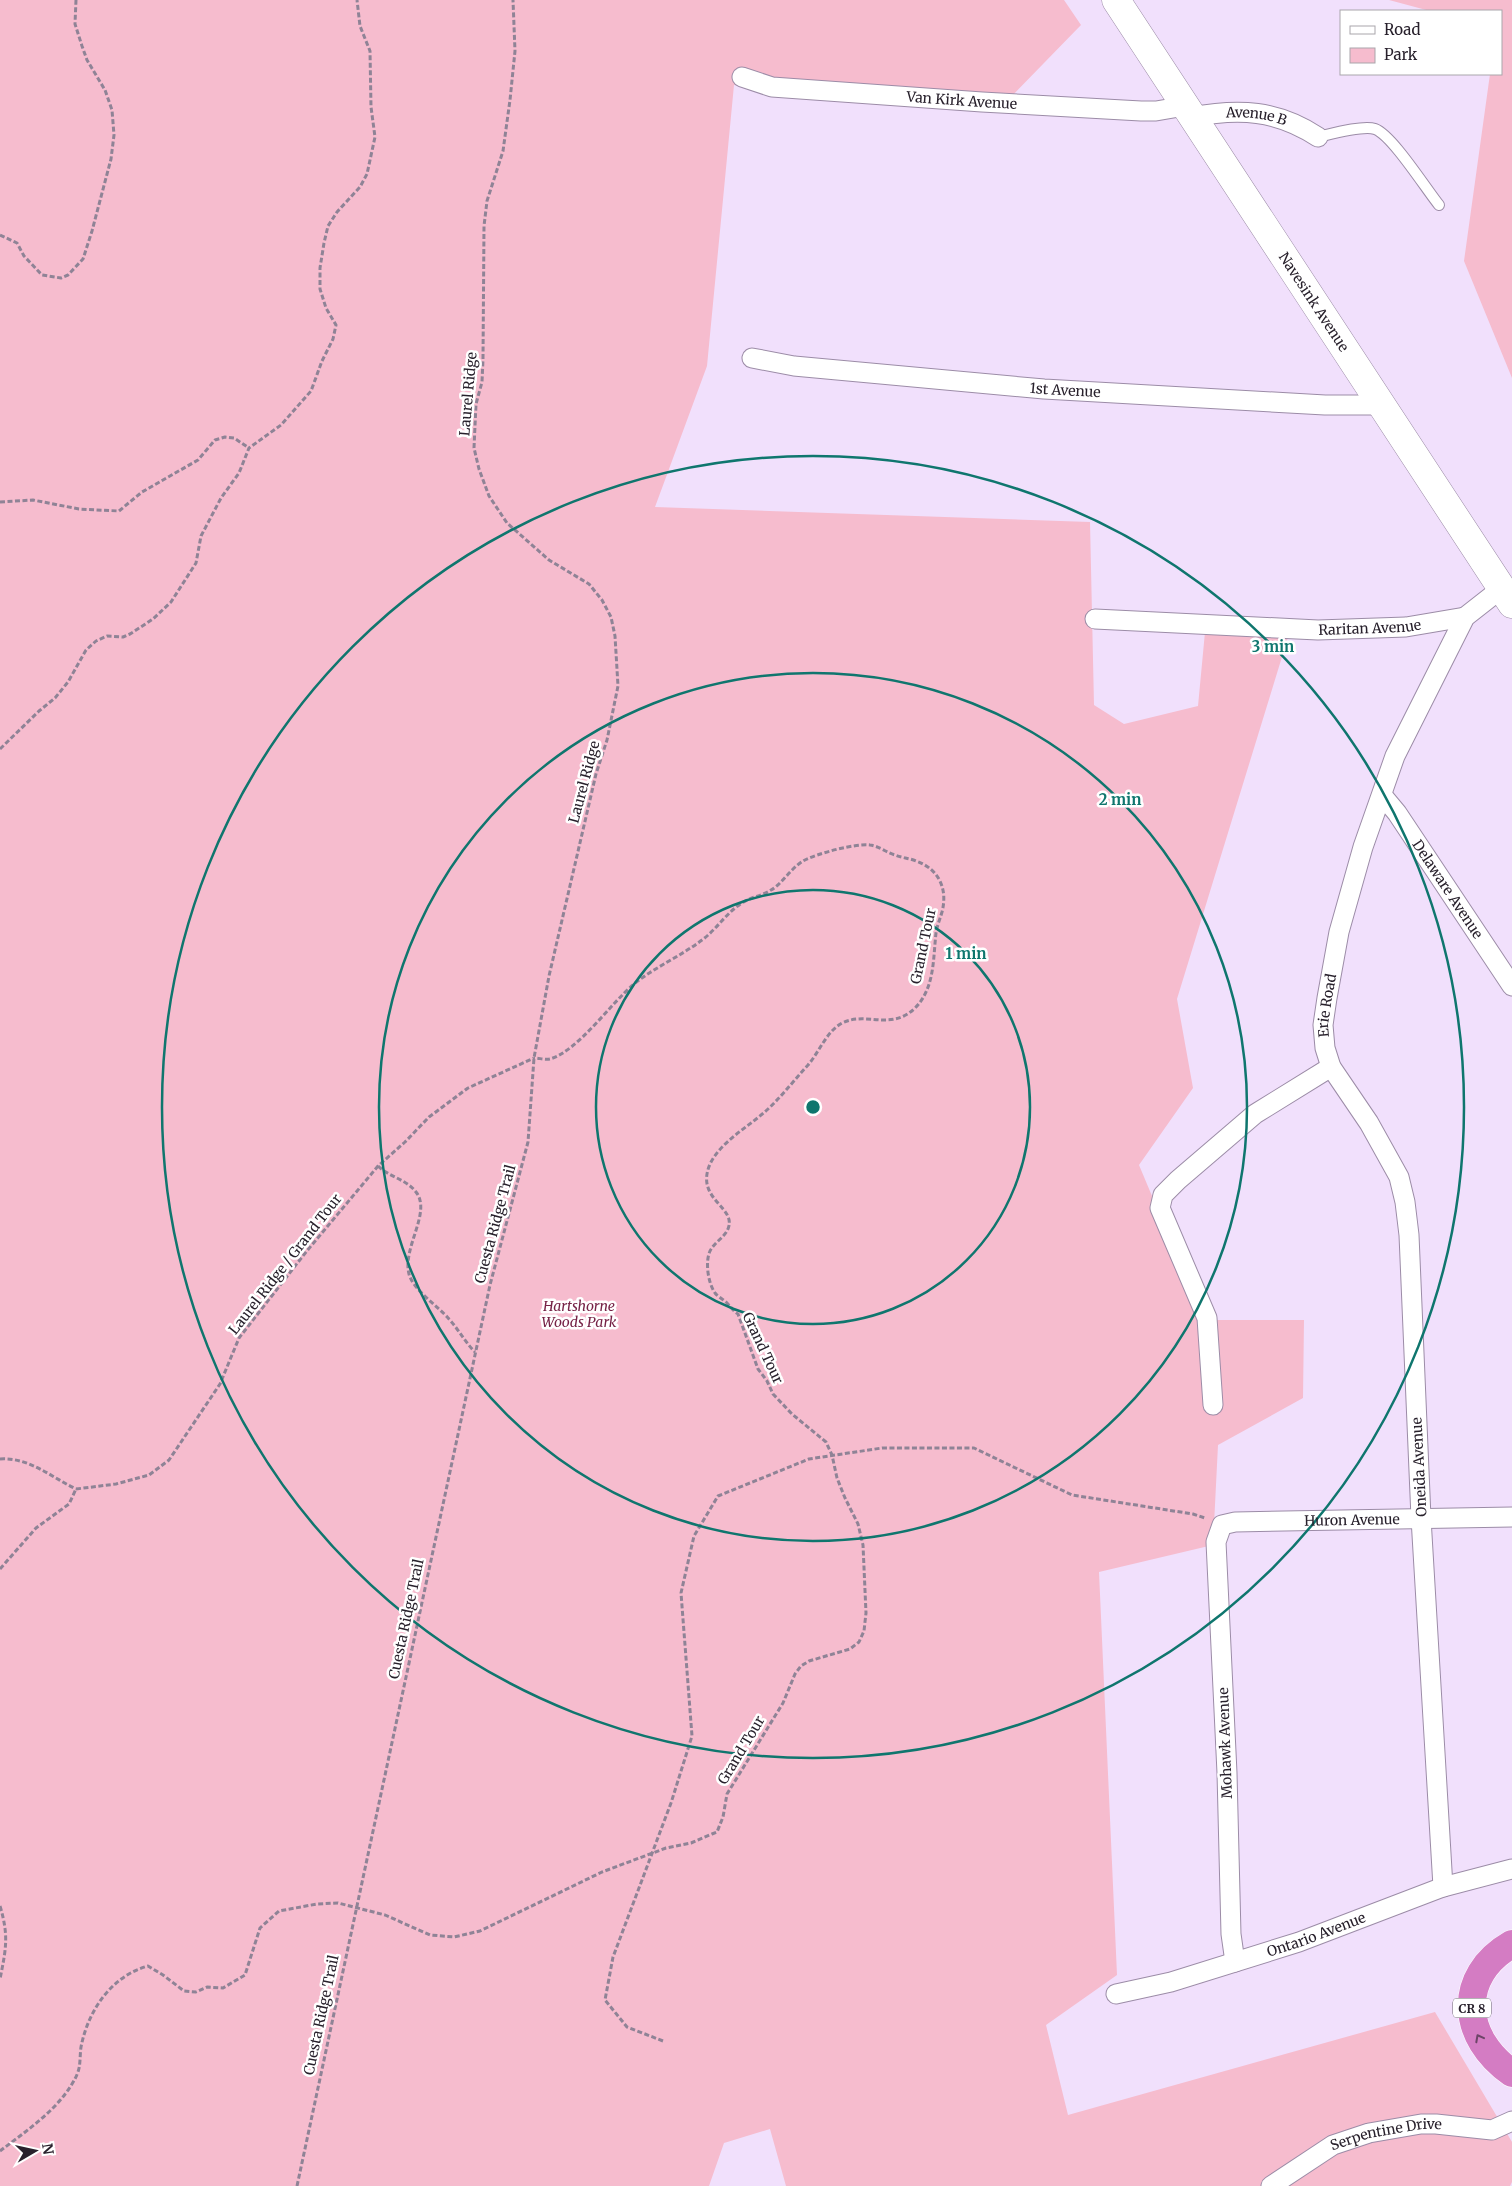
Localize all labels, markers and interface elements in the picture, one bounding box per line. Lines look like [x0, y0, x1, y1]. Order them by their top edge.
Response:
legend [1340, 10, 1502, 75]
text: Road [1384, 20, 1420, 39]
text: Park [1384, 45, 1418, 64]
street label: Van Kirk Avenue [905, 88, 1018, 113]
street label: Avenue B [1224, 103, 1289, 129]
street label: Navesink Avenue [1275, 249, 1353, 355]
street label: Laurel Ridge [455, 351, 481, 437]
street label: 1st Avenue [1029, 379, 1101, 401]
street label: Raritan Avenue [1318, 616, 1422, 639]
text: 3 min [1252, 637, 1294, 656]
street label: Laurel Ridge [564, 739, 604, 825]
text: 2 min [1099, 790, 1141, 809]
street label: Delaware Avenue [1408, 836, 1487, 942]
street label: Grand Tour [906, 906, 940, 986]
text: 1 min [946, 944, 986, 963]
street label: Erie Road [1314, 972, 1340, 1038]
centre of rings [804, 1098, 822, 1116]
street label: Cuesta Ridge Trail [470, 1162, 520, 1285]
street label: Laurel Ridge / Grand Tour [225, 1190, 345, 1338]
park label: Hartshorne Woods Park [542, 1297, 617, 1331]
street label: Grand Tour [739, 1309, 787, 1387]
street label: Oneida Avenue [1407, 1417, 1431, 1517]
street label: Huron Avenue [1304, 1510, 1400, 1530]
street label: Cuesta Ridge Trail [384, 1557, 428, 1681]
street label: Mohawk Avenue [1214, 1687, 1236, 1799]
street label: Grand Tour [713, 1712, 769, 1788]
street label: Ontario Avenue [1265, 1908, 1368, 1961]
street label: Cuesta Ridge Trail [299, 1953, 343, 2077]
road number: CR 8 [1453, 1999, 1491, 2018]
one-way arrow [1475, 2034, 1485, 2043]
street label: Serpentine Drive [1328, 2115, 1443, 2154]
north arrow [10, 2126, 60, 2176]
text: N [38, 2142, 58, 2156]

